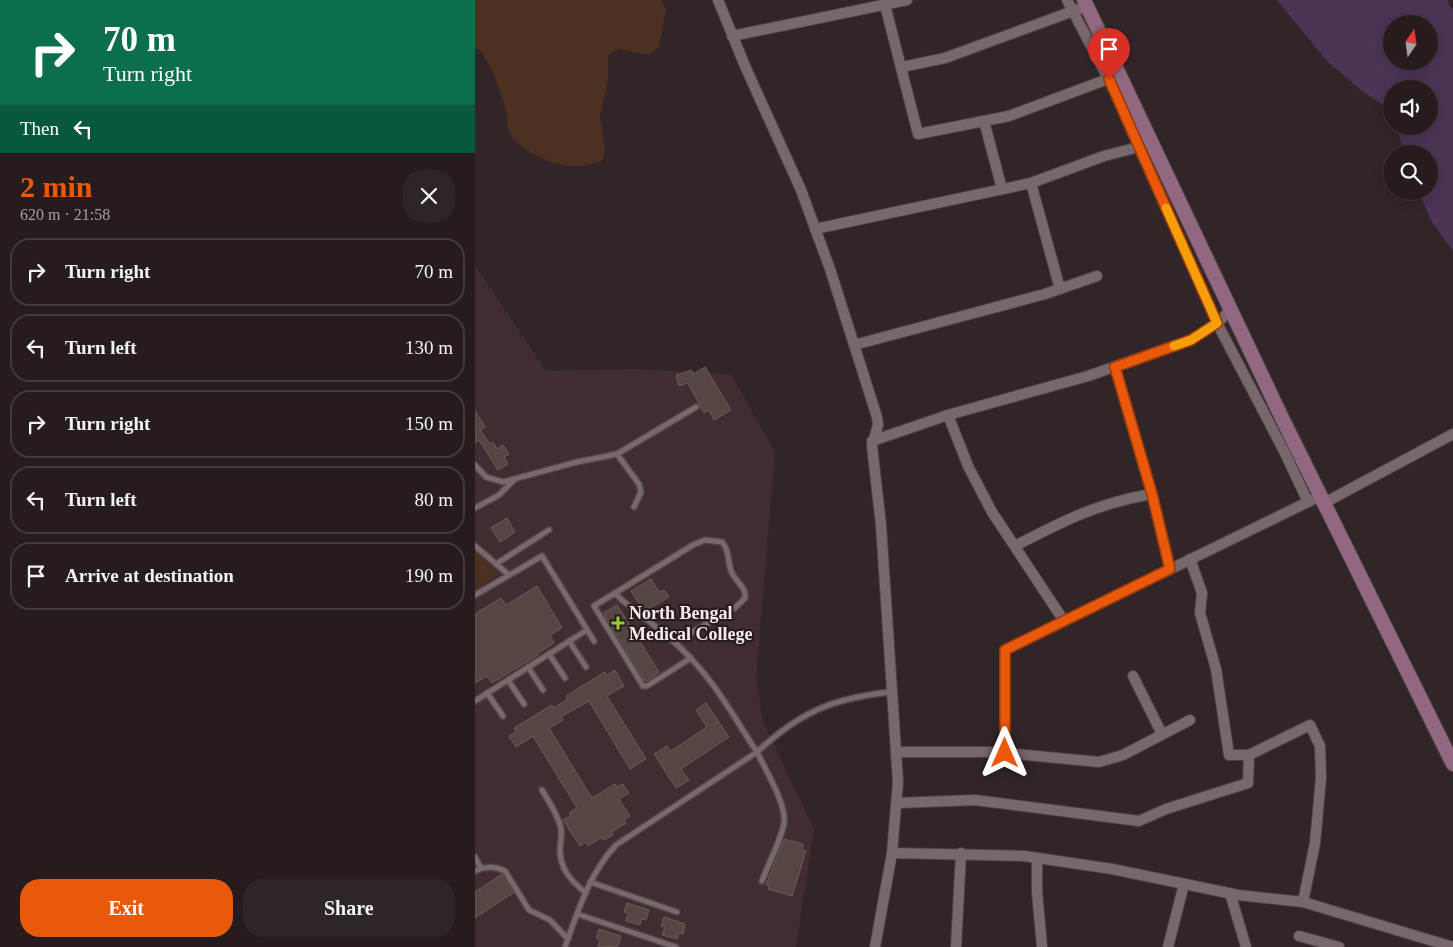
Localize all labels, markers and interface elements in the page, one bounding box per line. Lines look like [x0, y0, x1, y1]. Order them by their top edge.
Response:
north arrow [1383, 15, 1437, 70]
map controls [1383, 15, 1438, 200]
icon: right [20, 20, 85, 85]
text: 70 m [103, 20, 176, 59]
pin [1088, 28, 1130, 79]
icon: arrive [1095, 35, 1123, 63]
text: Turn right [103, 61, 192, 86]
button: sound [1383, 80, 1438, 135]
icon: left [69, 115, 97, 143]
text: Then [20, 118, 59, 139]
button: search [1383, 145, 1438, 200]
text: 2 min [20, 170, 93, 203]
button: close [403, 170, 455, 222]
text: 620 m · 21:58 [20, 206, 110, 223]
icon: right [22, 258, 50, 286]
text: Turn right [65, 261, 150, 282]
text: 70 m [414, 261, 453, 282]
icon: left [22, 334, 50, 362]
text: Turn left [65, 337, 137, 358]
text: 130 m [405, 337, 453, 358]
icon: right [22, 410, 50, 438]
text: Turn right [65, 413, 150, 434]
text: 150 m [405, 413, 453, 434]
icon: left [22, 486, 50, 514]
text: Turn left [65, 489, 137, 510]
text: 80 m [414, 489, 453, 510]
icon: arrive [22, 562, 50, 590]
text: Arrive at destination [65, 565, 234, 586]
text: 190 m [405, 565, 453, 586]
place label: North Bengal Medical College [629, 603, 752, 644]
marker: North Bengal Medical College [611, 616, 625, 630]
position arrow [978, 726, 1030, 778]
button: Exit [20, 879, 233, 937]
button: Share [243, 879, 455, 937]

